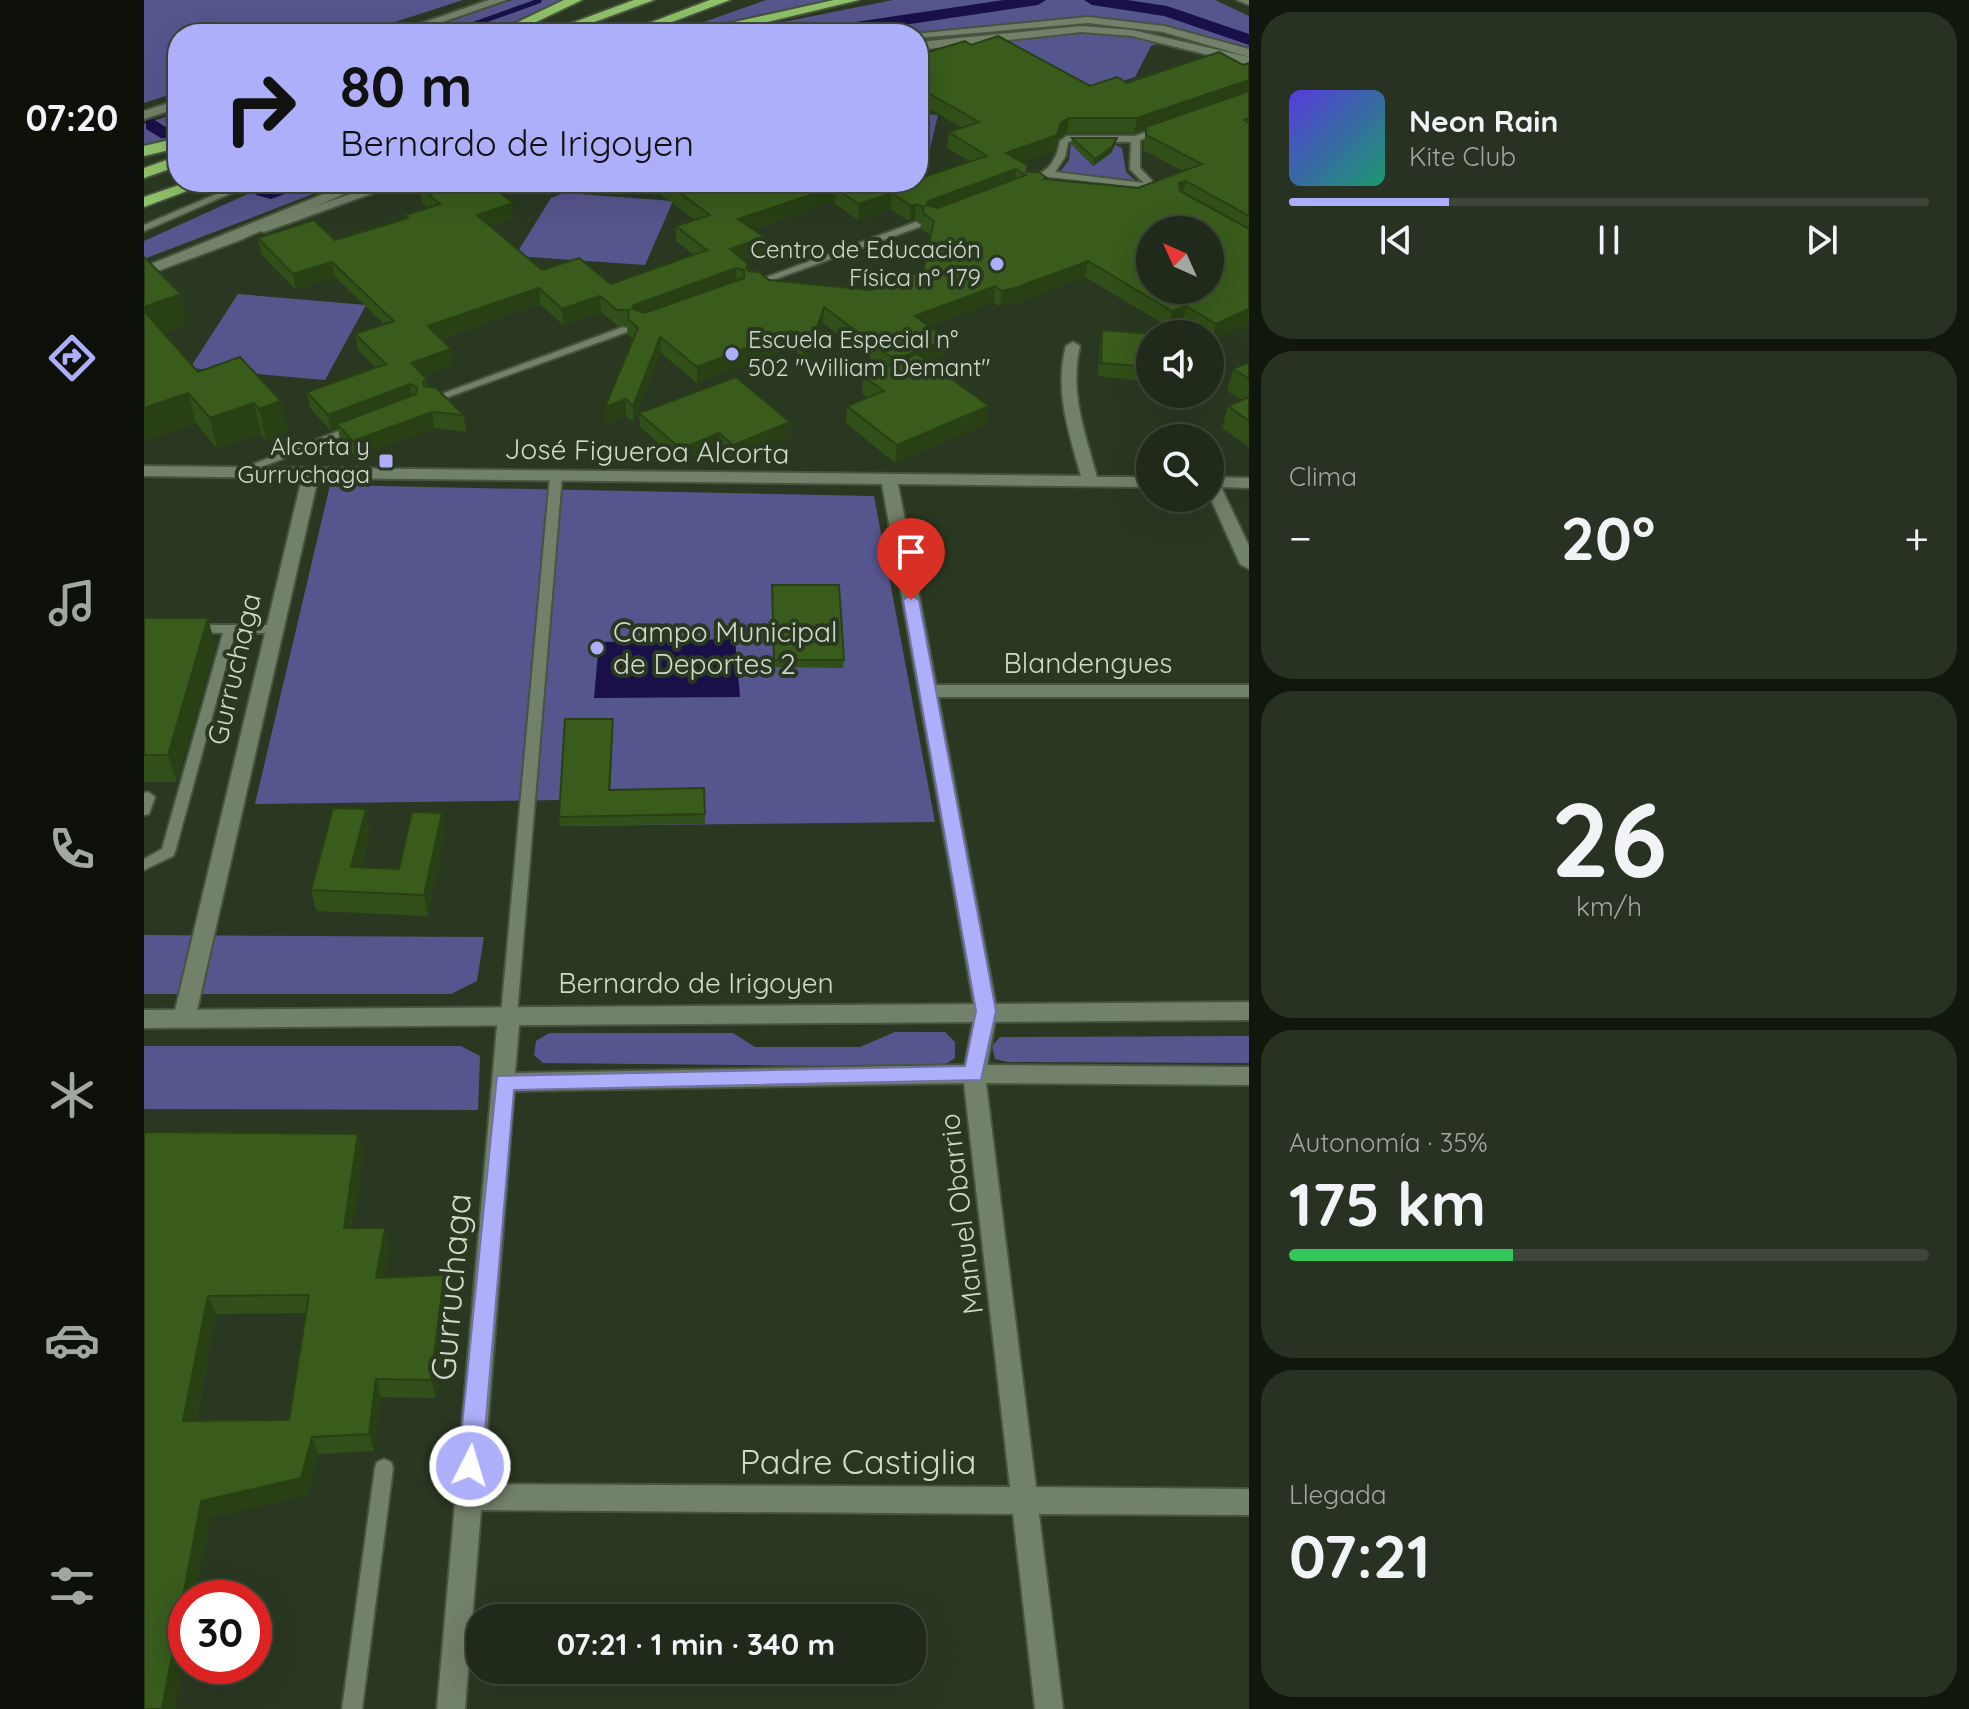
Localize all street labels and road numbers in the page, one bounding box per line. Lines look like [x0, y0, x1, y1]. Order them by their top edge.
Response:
street label: José Figueroa Alcorta [504, 431, 790, 470]
street label: Gurruchaga [199, 590, 268, 748]
street label: Blandengues [1004, 645, 1172, 680]
street label: Bernardo de Irigoyen [558, 965, 834, 1000]
street label: Manuel Obarrio [931, 1112, 990, 1316]
street label: Gurruchaga [421, 1192, 480, 1382]
street label: Padre Castiglia [740, 1440, 976, 1483]

